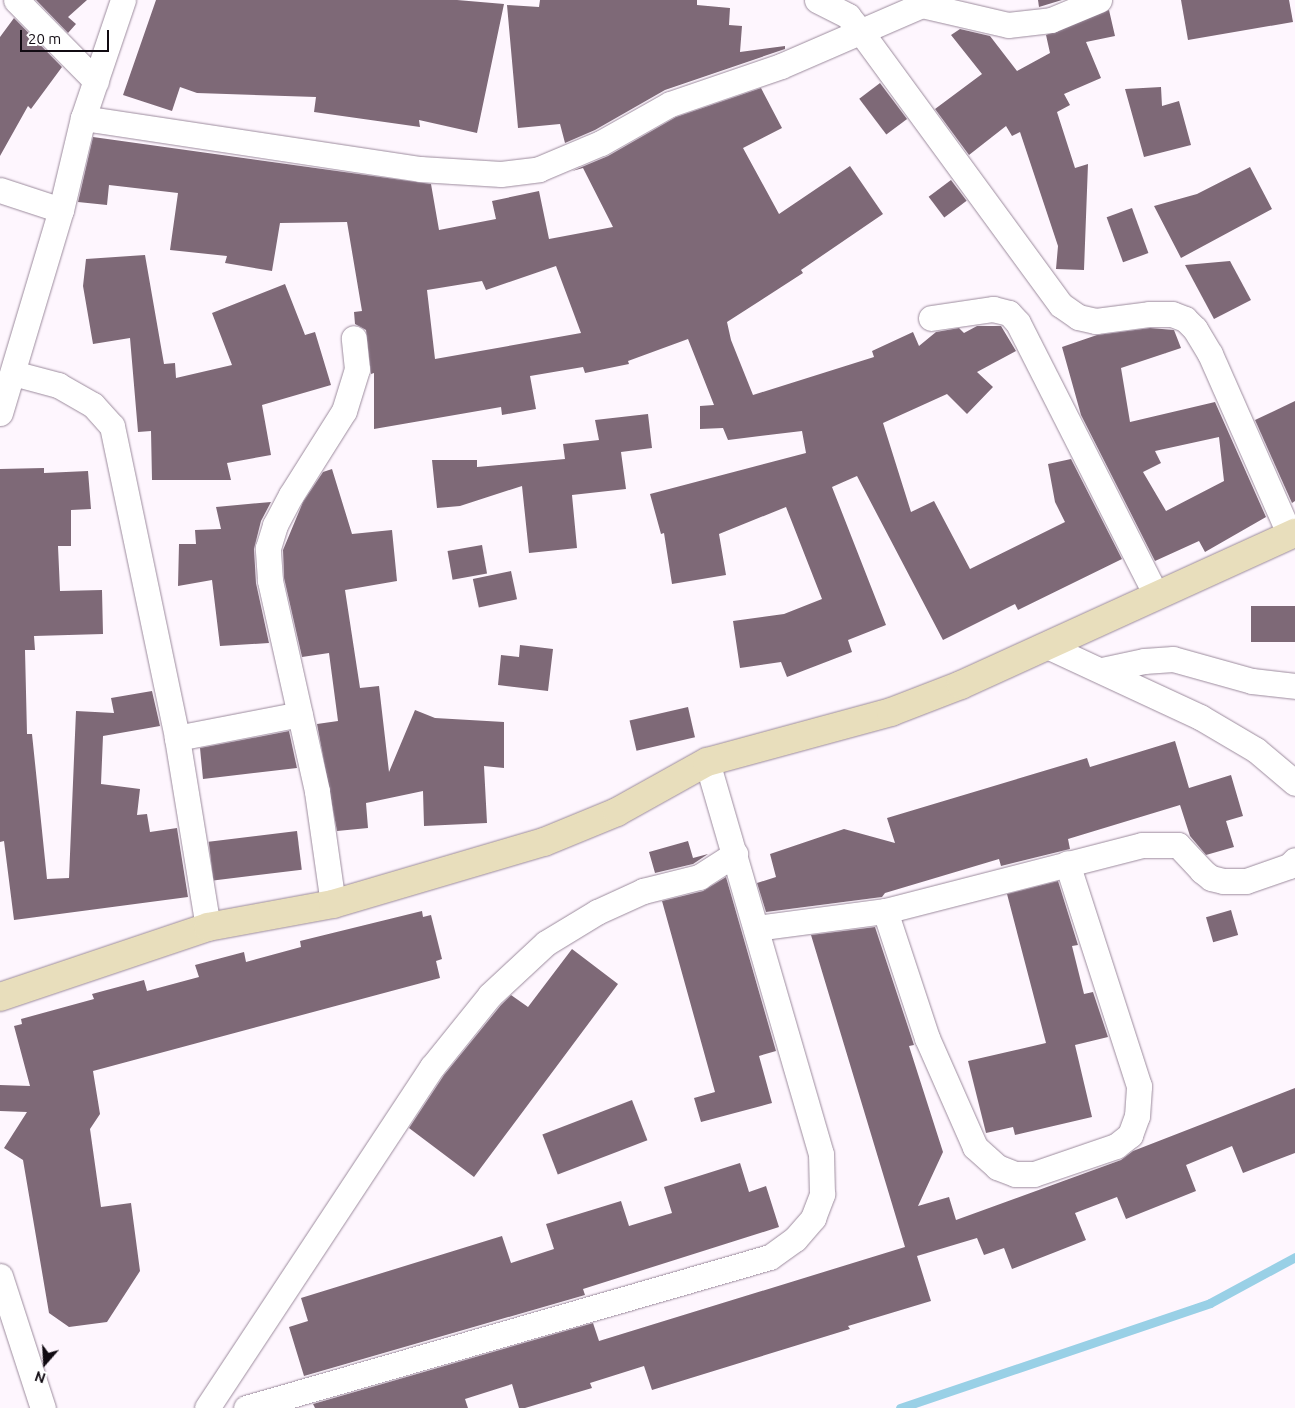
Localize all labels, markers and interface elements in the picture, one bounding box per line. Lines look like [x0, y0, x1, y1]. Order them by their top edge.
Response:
scale bar [22, 20, 111, 52]
text: 20 m [28, 30, 61, 47]
north arrow [20, 1338, 70, 1388]
text: N [33, 1368, 48, 1386]

